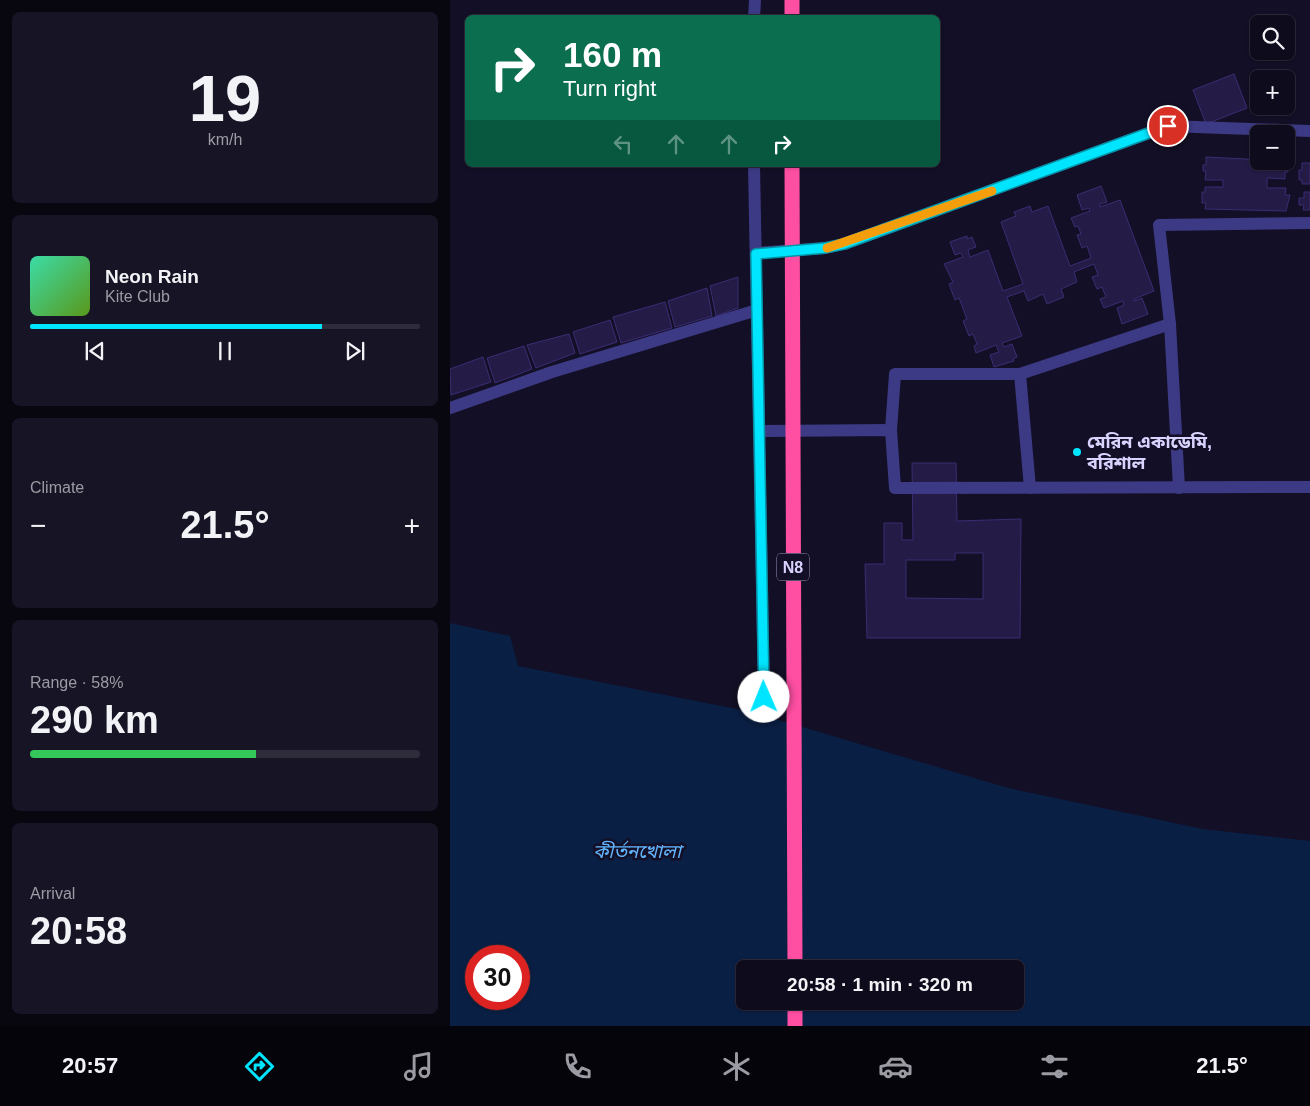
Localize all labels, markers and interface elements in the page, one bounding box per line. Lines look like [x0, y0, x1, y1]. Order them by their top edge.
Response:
map controls [1250, 15, 1295, 170]
button: search [1250, 15, 1295, 60]
icon: right [480, 35, 545, 100]
text: 160 m [563, 35, 662, 74]
text: 19 [189, 62, 261, 135]
button: + [1250, 70, 1295, 115]
text: Turn right [563, 76, 656, 101]
pin [1147, 105, 1189, 147]
icon: arrive [1154, 112, 1182, 140]
button: − [1250, 125, 1295, 170]
icon: left [609, 130, 637, 158]
icon: ahead [662, 130, 690, 158]
icon: ahead [715, 130, 743, 158]
icon: right [768, 130, 796, 158]
text: km/h [208, 131, 242, 148]
text: Neon Rain [105, 266, 199, 287]
text: Kite Club [105, 288, 170, 305]
icon: previous [81, 337, 109, 365]
icon: pause [211, 337, 239, 365]
icon: next [341, 337, 369, 365]
place label: মেরিন একাডেমি, বরিশাল [1086, 432, 1212, 473]
marker: মেরিন একাডেমি, বরিশাল [1071, 446, 1083, 458]
text: Climate [30, 479, 84, 496]
text: 21.5° [180, 504, 270, 546]
text: − [30, 510, 46, 541]
text: + [404, 510, 420, 541]
road number: N8 [777, 554, 809, 580]
position arrow [737, 670, 789, 722]
text: Range · 58% [30, 674, 123, 691]
text: 290 km [30, 699, 159, 741]
water label: কীর্তনখোলা [593, 840, 685, 862]
text: Arrival [30, 885, 75, 902]
text: 20:58 [30, 910, 127, 952]
speed limit sign: 30 [465, 945, 530, 1010]
text: 20:58 · 1 min · 320 m [787, 974, 973, 995]
icon: directions [242, 1049, 277, 1084]
icon: music [401, 1049, 436, 1084]
icon: phone [560, 1049, 595, 1084]
icon: climate [719, 1049, 754, 1084]
icon: car [878, 1049, 913, 1084]
icon: filters [1037, 1049, 1072, 1084]
text: 20:57 [62, 1053, 118, 1078]
text: 21.5° [1196, 1053, 1248, 1078]

